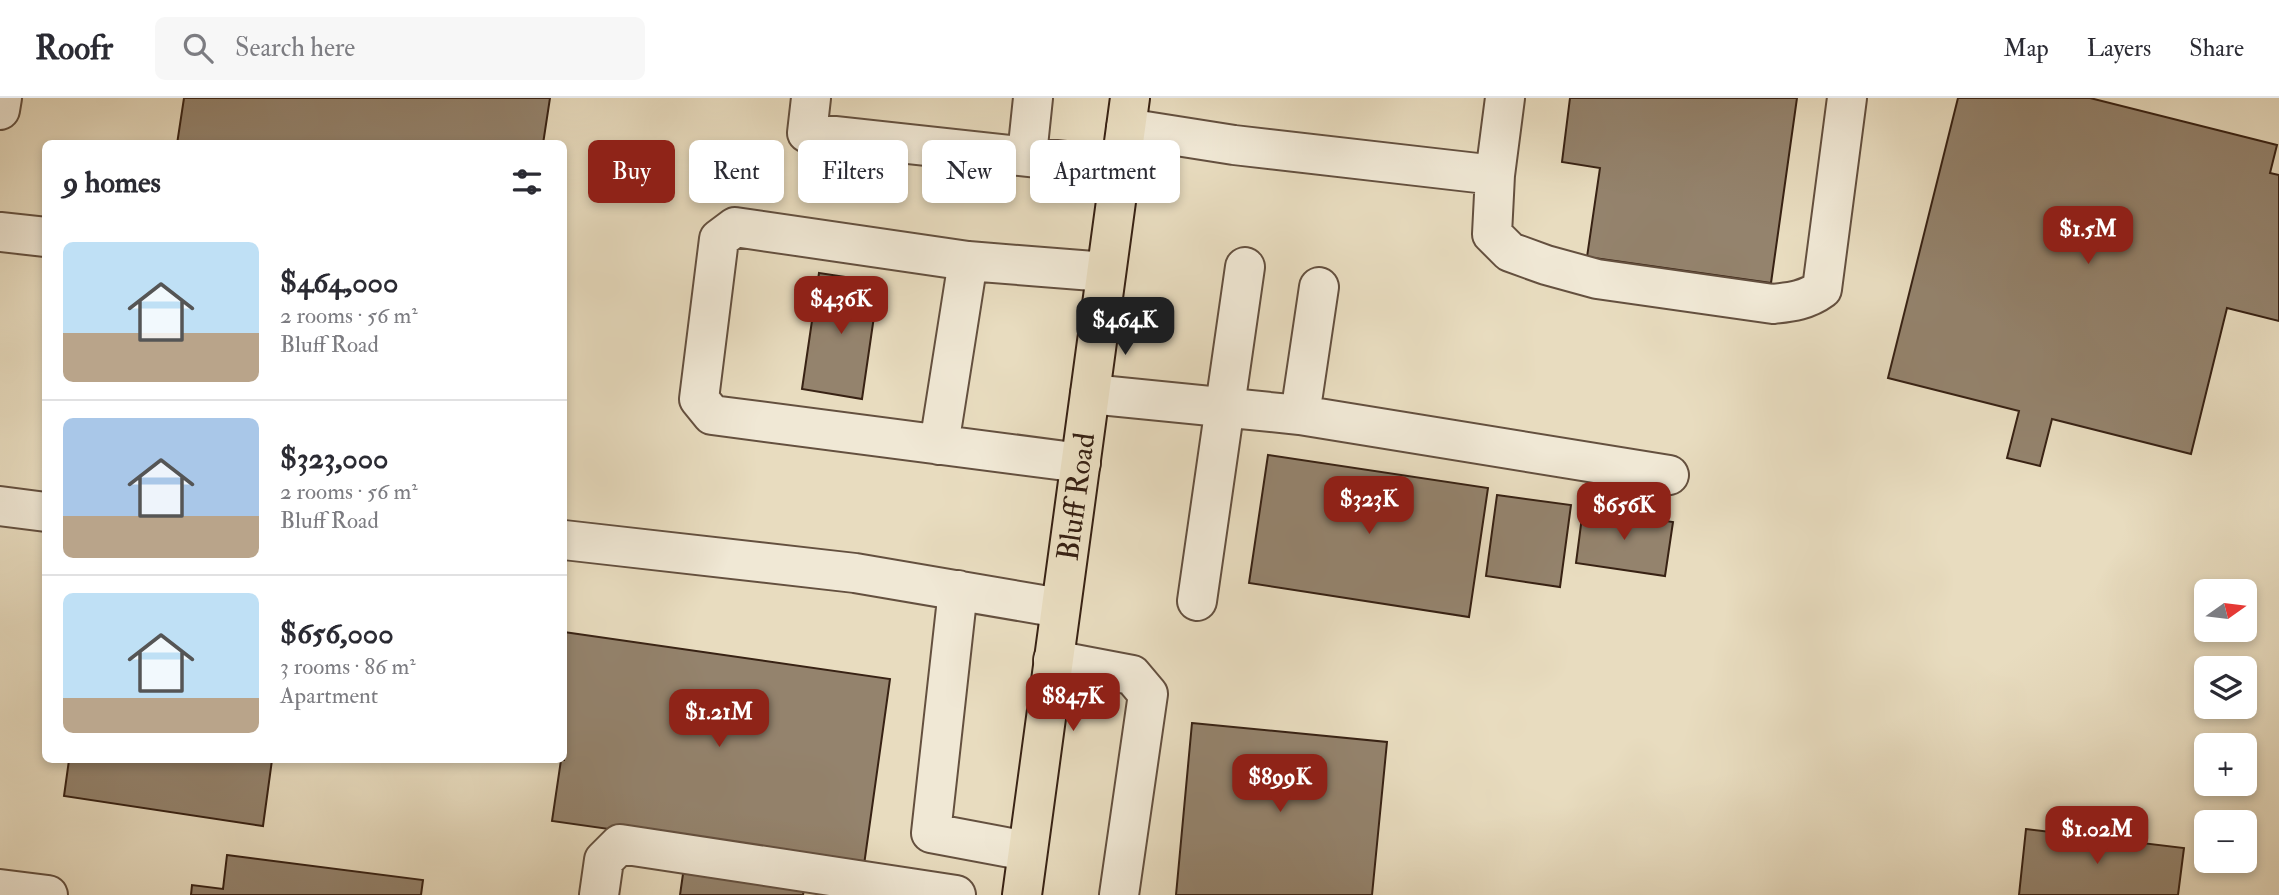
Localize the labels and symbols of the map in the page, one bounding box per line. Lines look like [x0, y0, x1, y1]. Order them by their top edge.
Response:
pin: $1.5M [2039, 206, 2137, 266]
pin: $436K [792, 276, 890, 336]
pin: $464K [1076, 298, 1174, 357]
street label: Bluff Road [1049, 430, 1103, 563]
pin: $323K [1320, 476, 1418, 536]
pin: $656K [1575, 482, 1673, 542]
north arrow [2194, 579, 2258, 642]
pin: $847K [1024, 674, 1122, 733]
pin: $1.21M [662, 690, 776, 749]
pin: $899K [1231, 754, 1329, 814]
pin: $1.02M [2040, 806, 2154, 866]

